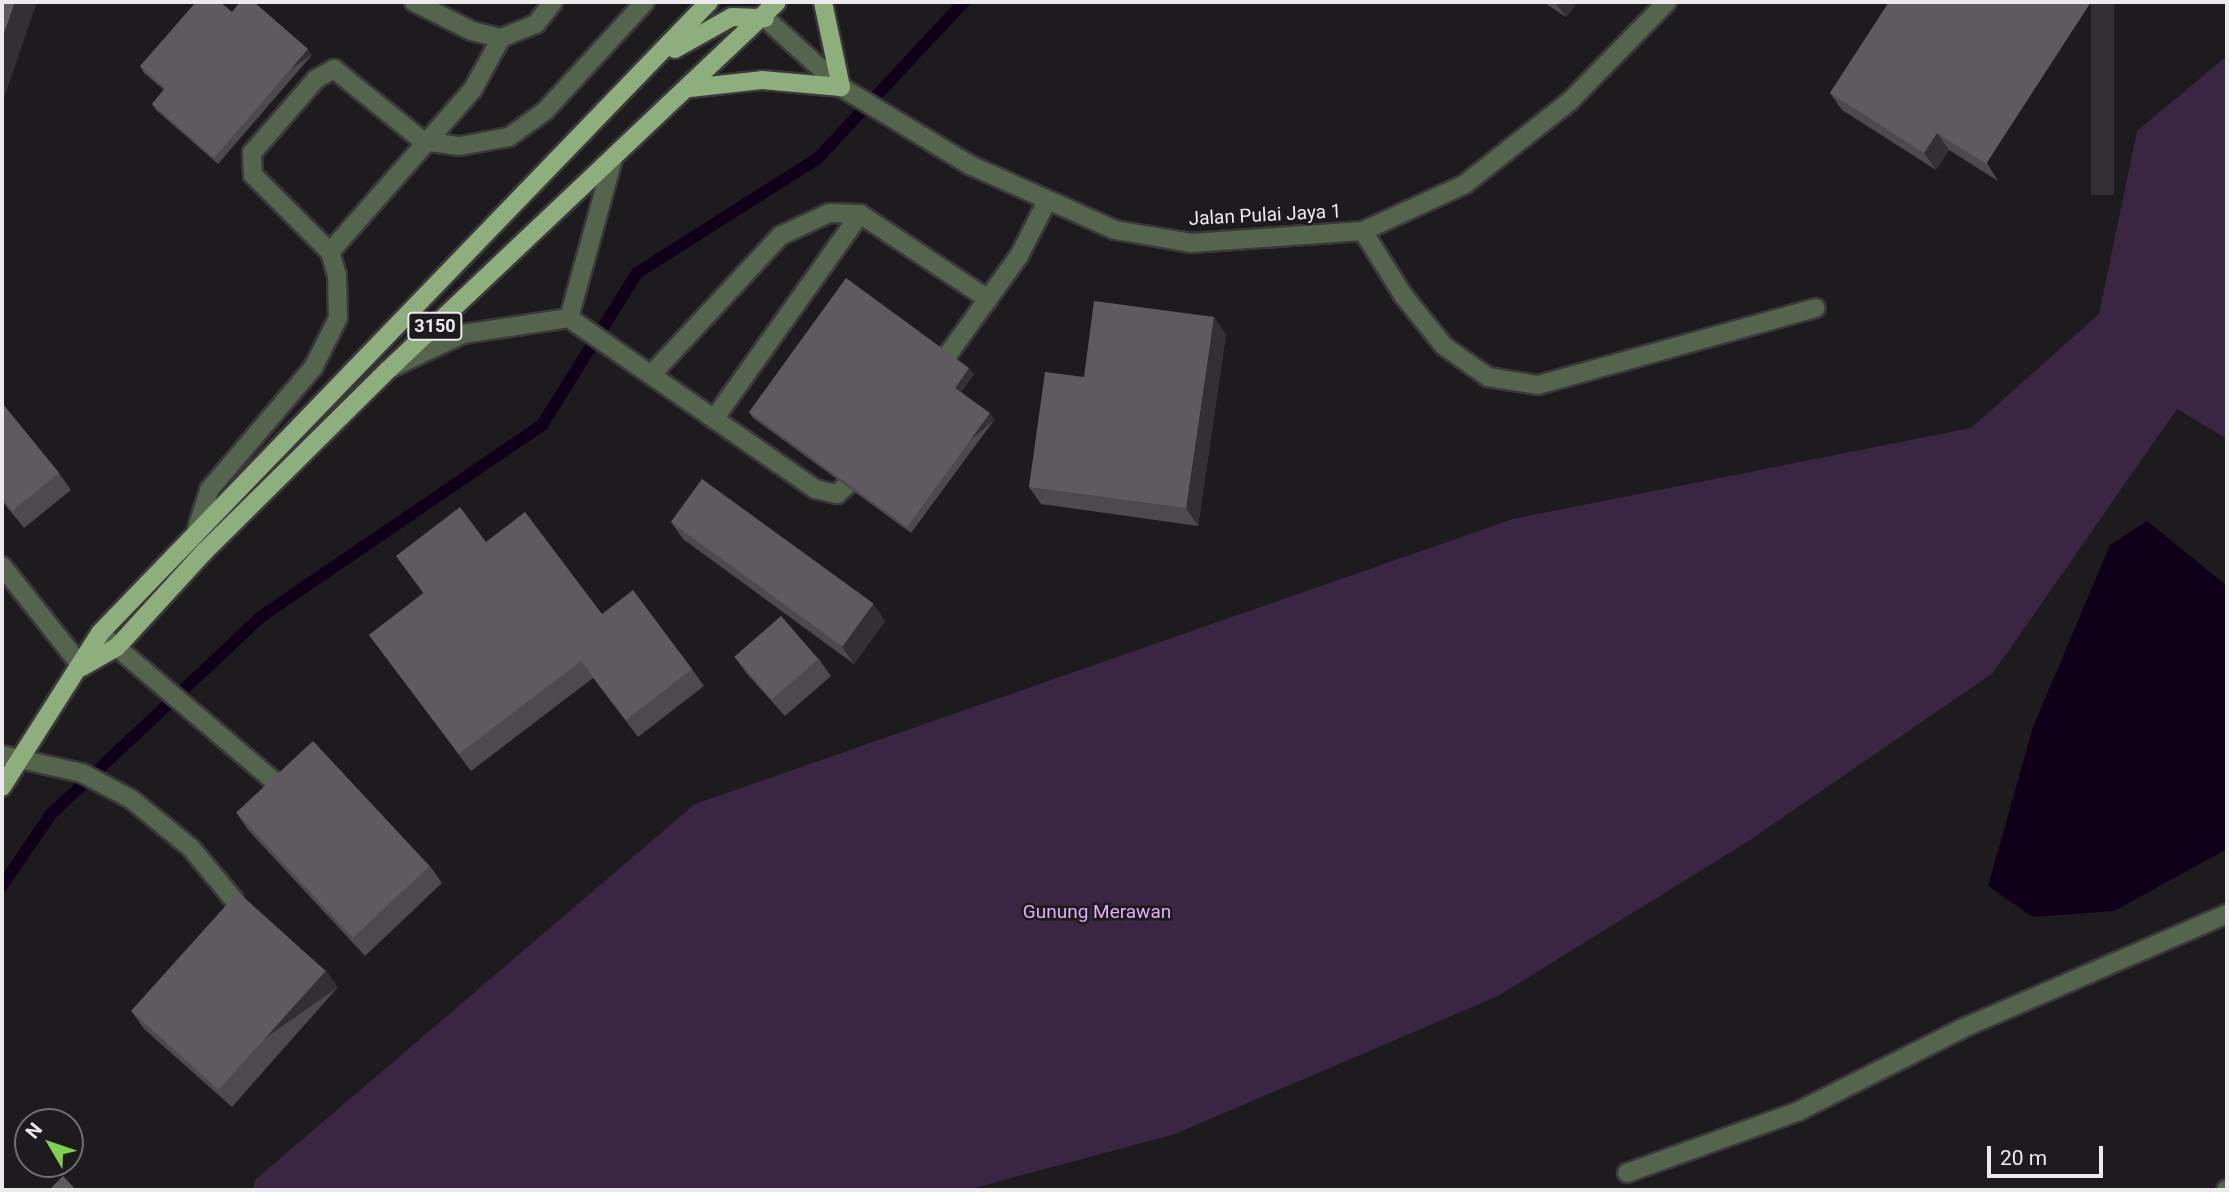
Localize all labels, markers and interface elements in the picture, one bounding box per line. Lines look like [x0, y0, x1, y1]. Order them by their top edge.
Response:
street label: Jalan Pulai Jaya 1 [1188, 200, 1342, 230]
road number: 3150 [407, 312, 463, 340]
park label: Gunung Merawan [1023, 901, 1171, 923]
north arrow [14, 1108, 84, 1178]
text: N [21, 1118, 47, 1143]
scale bar [1991, 1132, 2106, 1176]
text: 20 m [2000, 1146, 2047, 1170]

